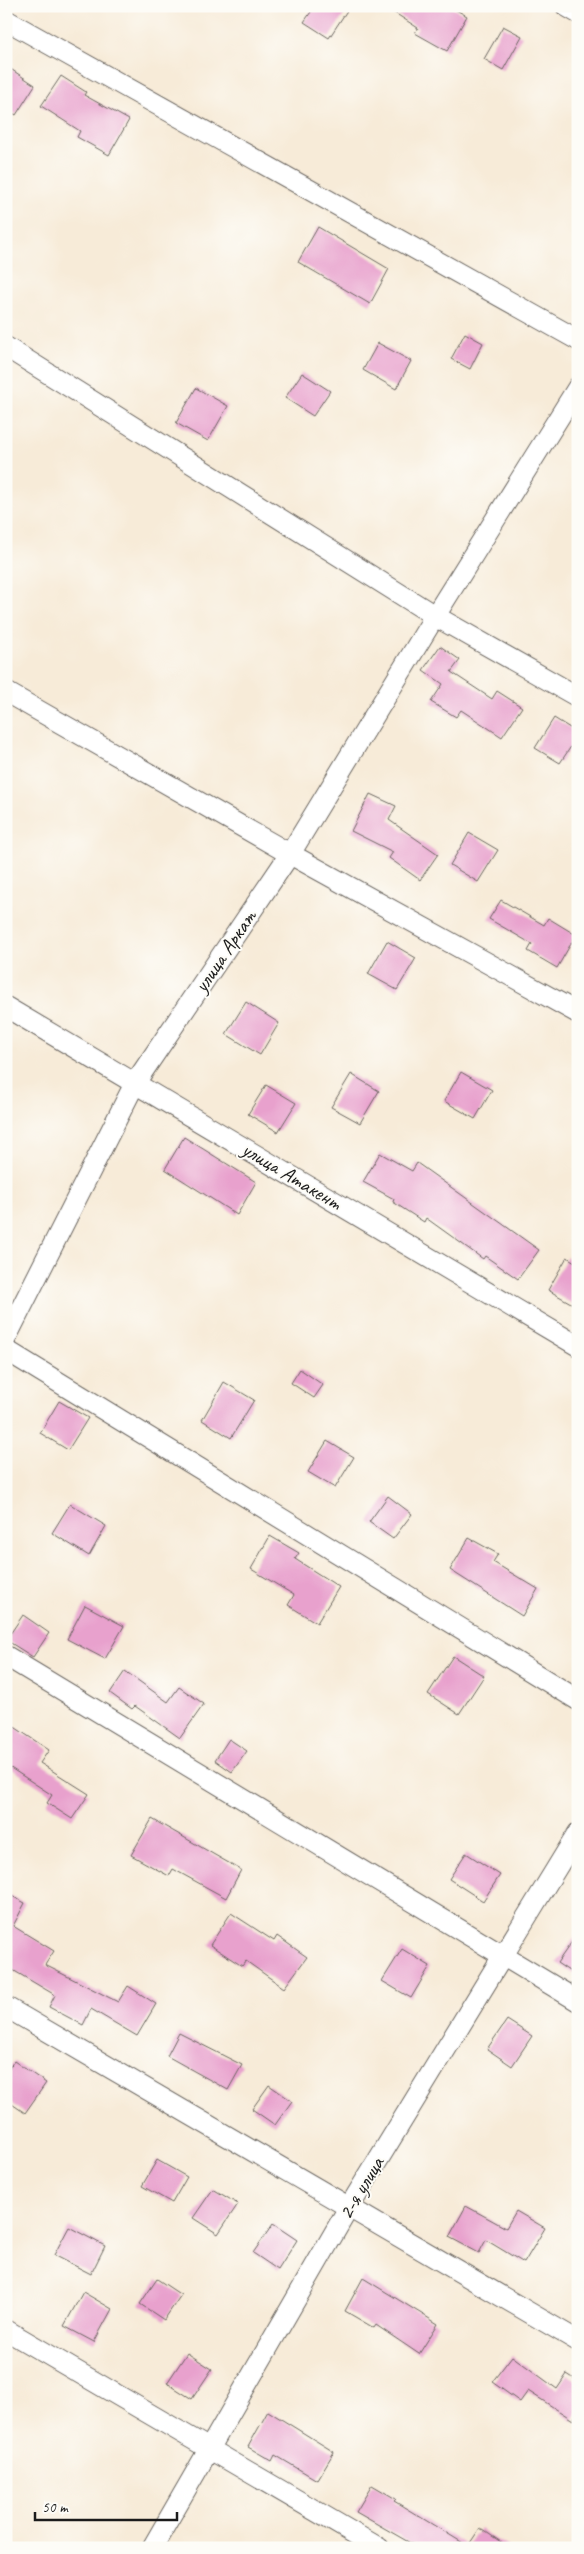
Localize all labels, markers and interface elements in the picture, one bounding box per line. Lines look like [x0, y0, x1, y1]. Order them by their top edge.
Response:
street label: улица Аркат [187, 904, 263, 999]
street label: улица Атакент [236, 1135, 348, 1217]
street label: 2-я улица [332, 2150, 391, 2224]
scale bar [35, 2489, 178, 2521]
text: 50 m [42, 2498, 69, 2517]

